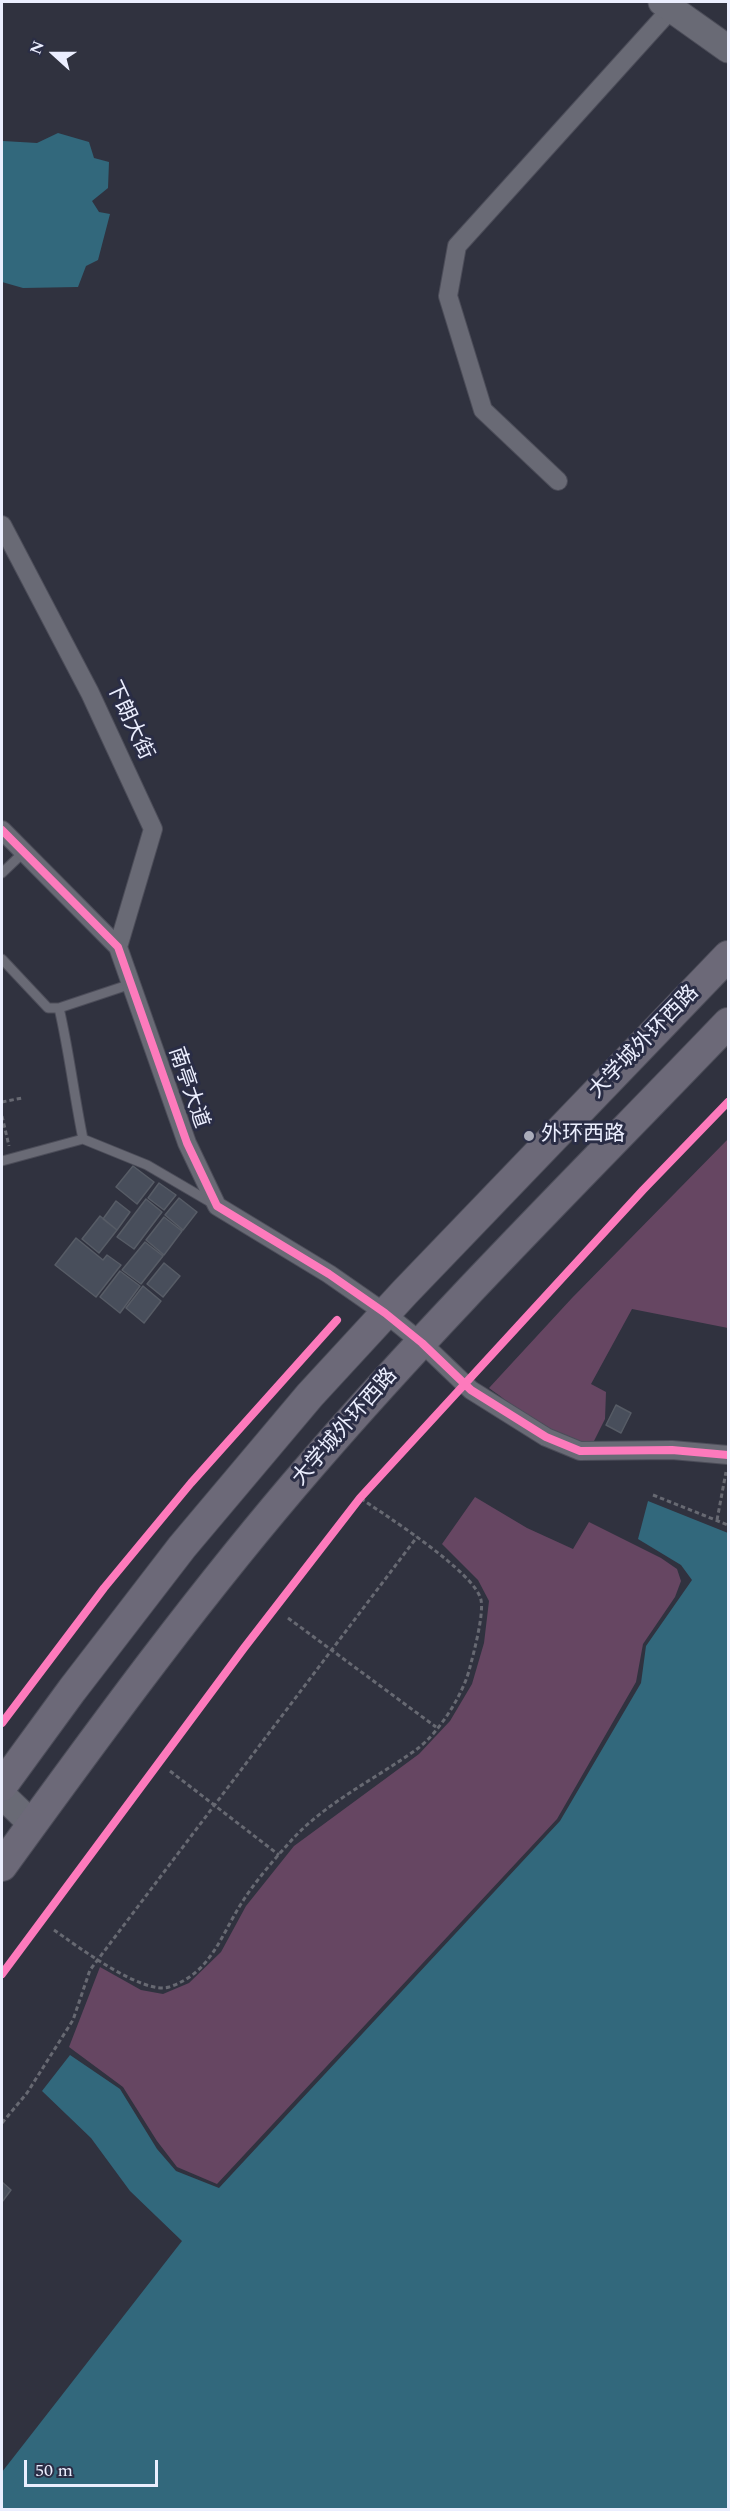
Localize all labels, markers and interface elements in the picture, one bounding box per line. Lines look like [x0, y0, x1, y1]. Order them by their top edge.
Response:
north arrow [24, 24, 84, 84]
text: N [24, 37, 51, 58]
street label: 下朗大街 [99, 678, 157, 764]
street label: 大学城外环西路 [585, 981, 705, 1105]
street label: 南亭大道 [161, 1044, 213, 1132]
place label: 外环西路 [541, 1123, 625, 1149]
marker: 外环西路 [522, 1129, 536, 1143]
street label: 大学城外环西路 [288, 1364, 404, 1492]
scale bar [27, 2448, 160, 2486]
text: 50 m [35, 2457, 73, 2484]

